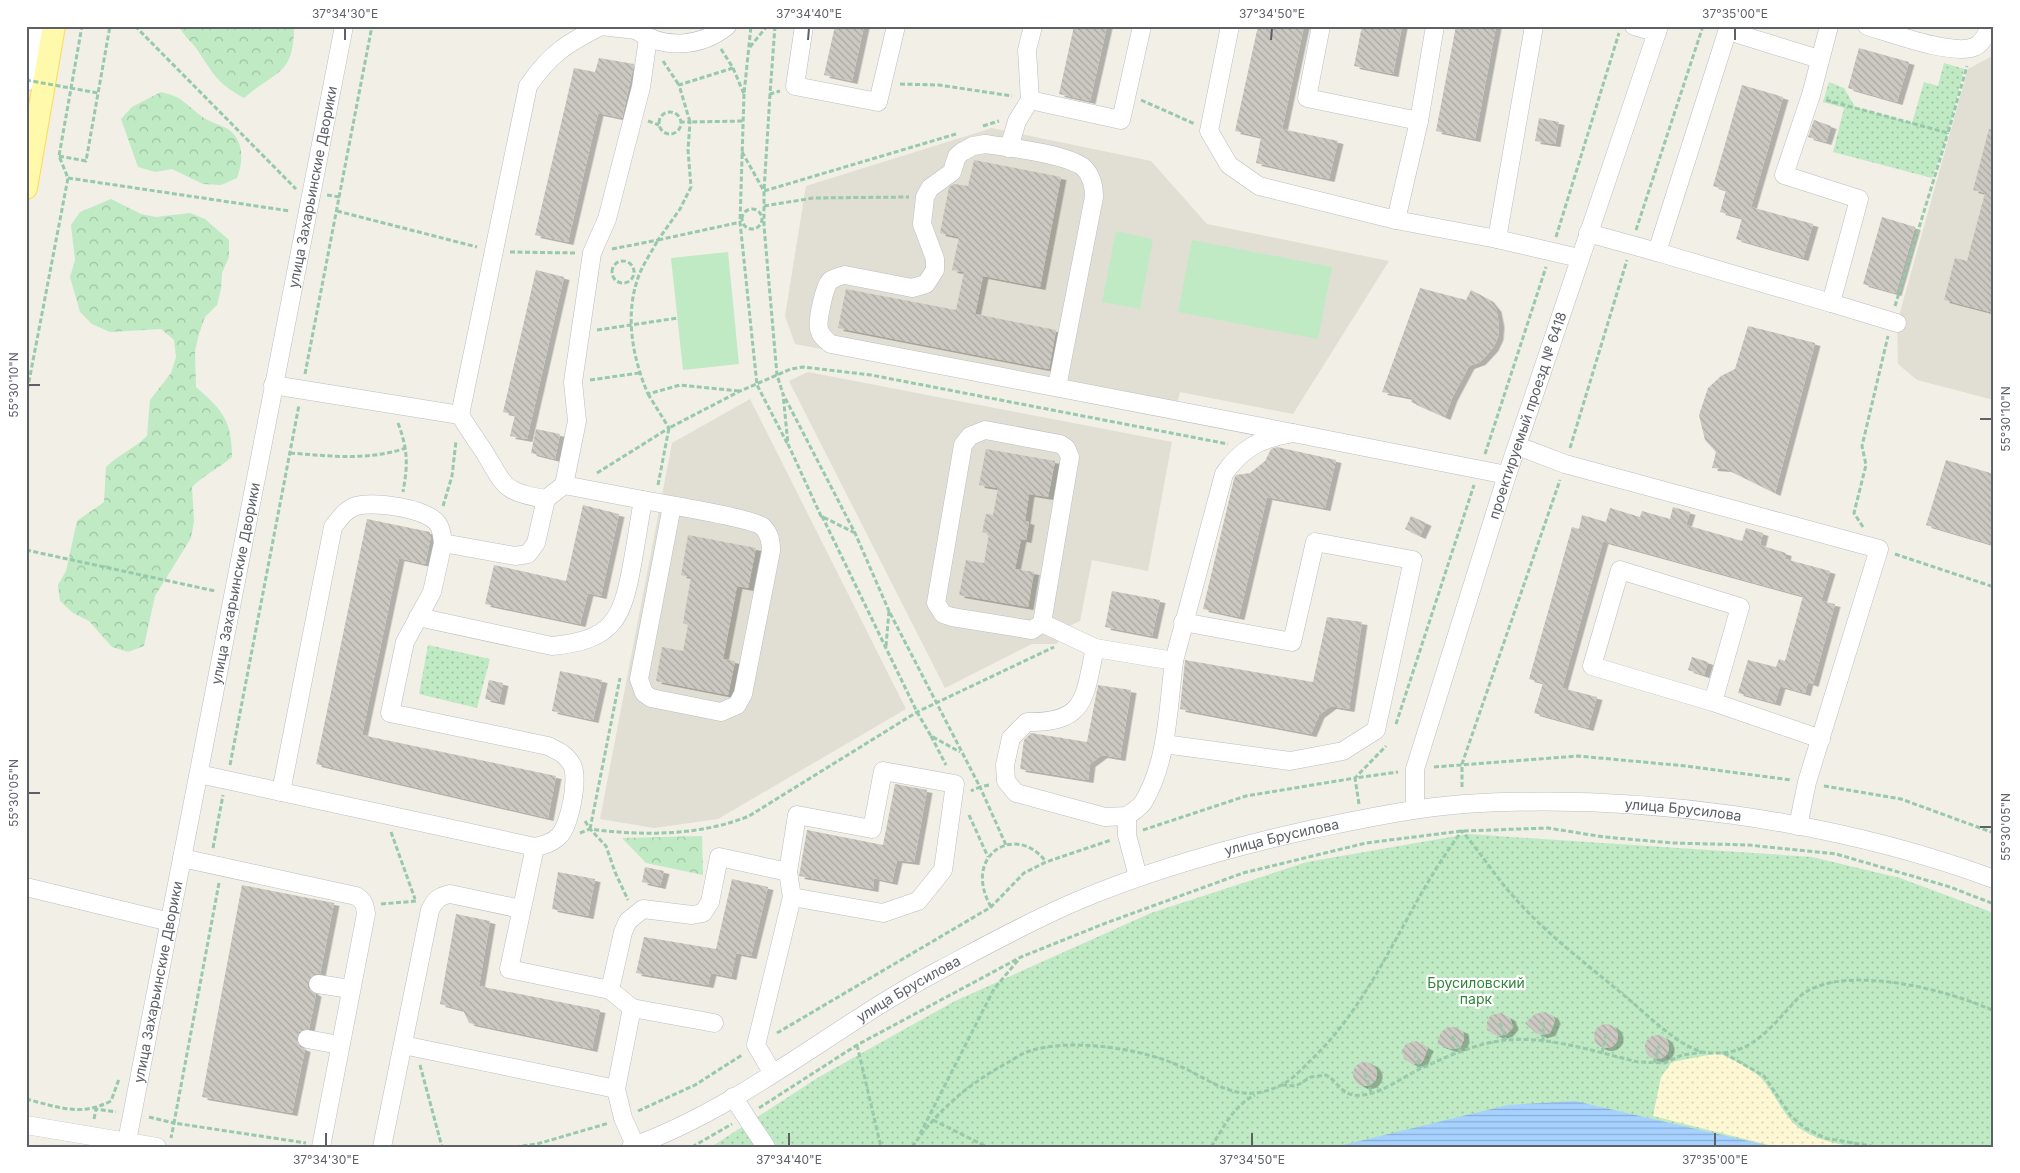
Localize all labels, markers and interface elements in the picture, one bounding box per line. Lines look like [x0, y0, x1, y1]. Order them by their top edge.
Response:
text: 37°34'30"E [312, 6, 378, 21]
text: 37°34'40"E [776, 6, 842, 21]
text: 37°34'50"E [1239, 6, 1305, 21]
text: 37°35'00"E [1702, 6, 1768, 21]
street label: улица Захарьинские Дворики [284, 84, 340, 289]
street label: проектируемый проезд № 6418 [1485, 309, 1570, 521]
text: 55°30'10"N [6, 352, 21, 418]
text: 55°30'10"N [1998, 386, 2013, 452]
street label: улица Захарьинские Дворики [207, 481, 263, 686]
text: 55°30'05"N [6, 759, 21, 827]
text: 55°30'05"N [1998, 793, 2013, 861]
street label: улица Брусилова [1624, 795, 1743, 824]
street label: улица Брусилова [1222, 815, 1340, 858]
street label: улица Захарьинские Дворики [130, 879, 185, 1084]
street label: улица Брусилова [853, 952, 963, 1025]
park label: Брусиловский парк [1427, 974, 1525, 1007]
text: 37°34'30"E [293, 1152, 359, 1167]
text: 37°34'40"E [756, 1152, 822, 1167]
text: 37°34'50"E [1219, 1152, 1285, 1167]
text: 37°35'00"E [1682, 1152, 1748, 1167]

